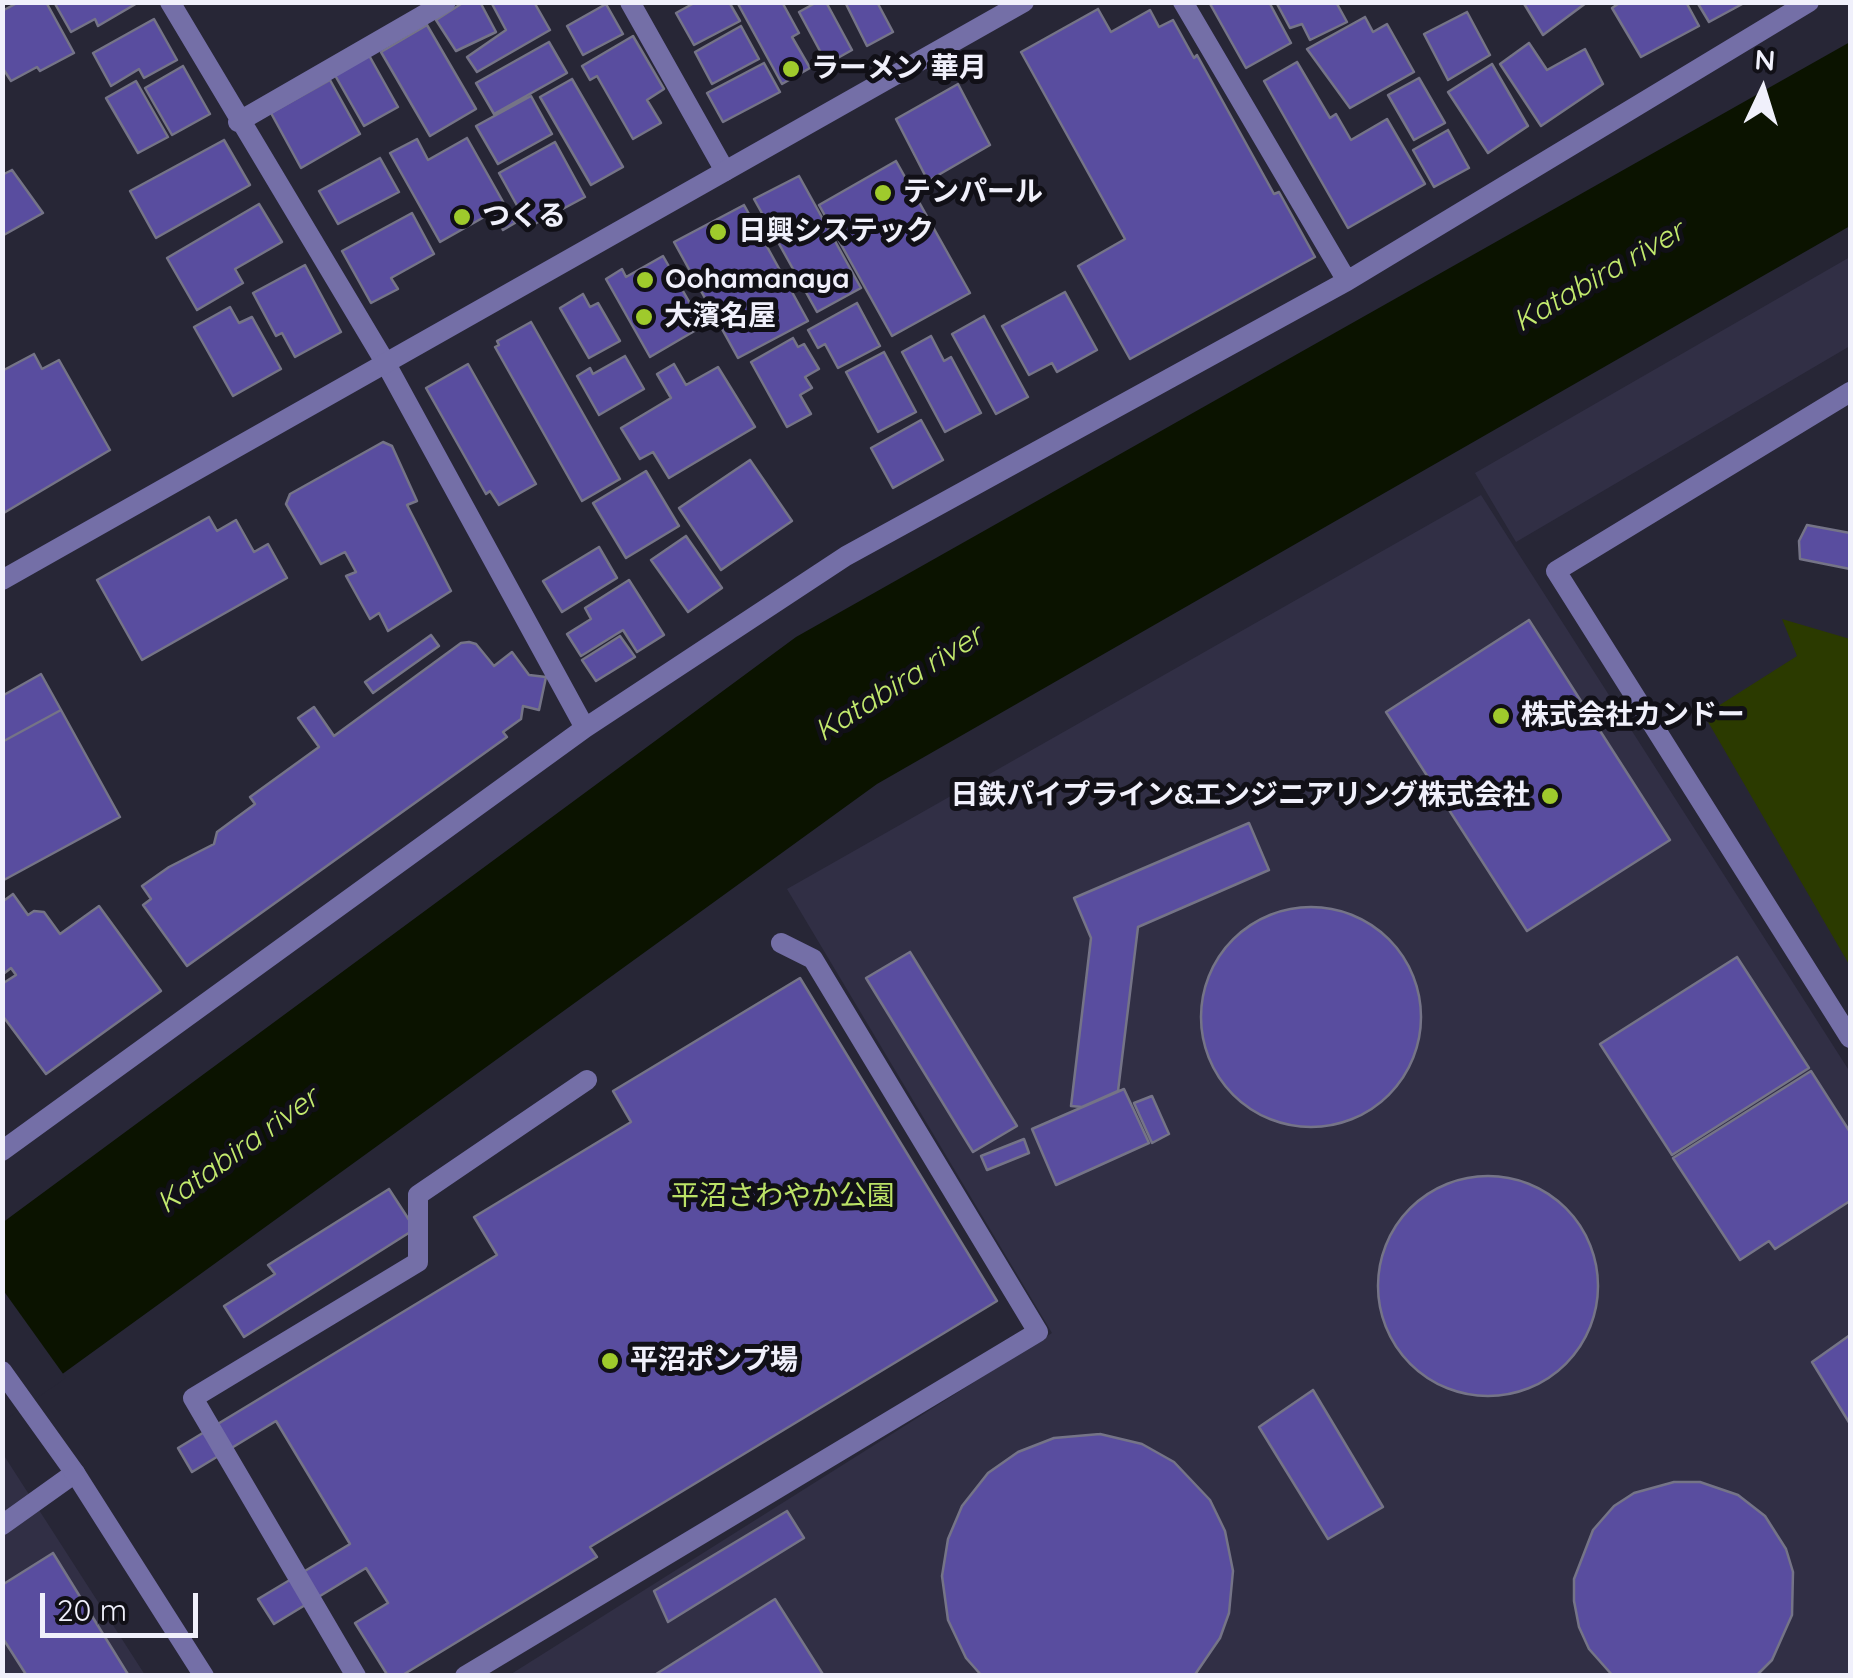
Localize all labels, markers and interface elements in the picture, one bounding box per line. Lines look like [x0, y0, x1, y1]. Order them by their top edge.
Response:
north arrow [1713, 40, 1813, 140]
text: N [1754, 41, 1777, 78]
place label: ラーメン 華月 [811, 52, 987, 86]
marker: ラーメン 華月 [780, 58, 802, 80]
place label: テンパール [903, 176, 1043, 210]
marker: テンパール [872, 182, 894, 204]
place label: つくる [482, 200, 566, 234]
marker: つくる [451, 206, 473, 228]
water label: Katabira river [1507, 214, 1691, 340]
place label: 日興システック [738, 215, 934, 249]
marker: 日興システック [707, 221, 729, 243]
place label: Oohamanaya [665, 263, 850, 297]
marker: Oohamanaya [634, 269, 656, 291]
place label: 大濱名屋 [664, 300, 776, 334]
marker: 大濱名屋 [633, 306, 655, 328]
water label: Katabira river [808, 618, 990, 750]
place label: 株式会社カンドー [1521, 699, 1745, 733]
marker: 株式会社カンドー [1490, 705, 1512, 727]
place label: 日鉄パイプライン&エンジニアリング株式会社 [950, 779, 1530, 813]
marker: 日鉄パイプライン&エンジニアリング株式会社 [1539, 785, 1561, 807]
water label: Katabira river [150, 1080, 326, 1222]
park label: 平沼さわやか公園 [671, 1180, 895, 1214]
place label: 平沼ポンプ場 [630, 1344, 798, 1378]
marker: 平沼ポンプ場 [599, 1350, 621, 1372]
scale bar [45, 1573, 202, 1635]
text: 20 m [57, 1591, 127, 1629]

